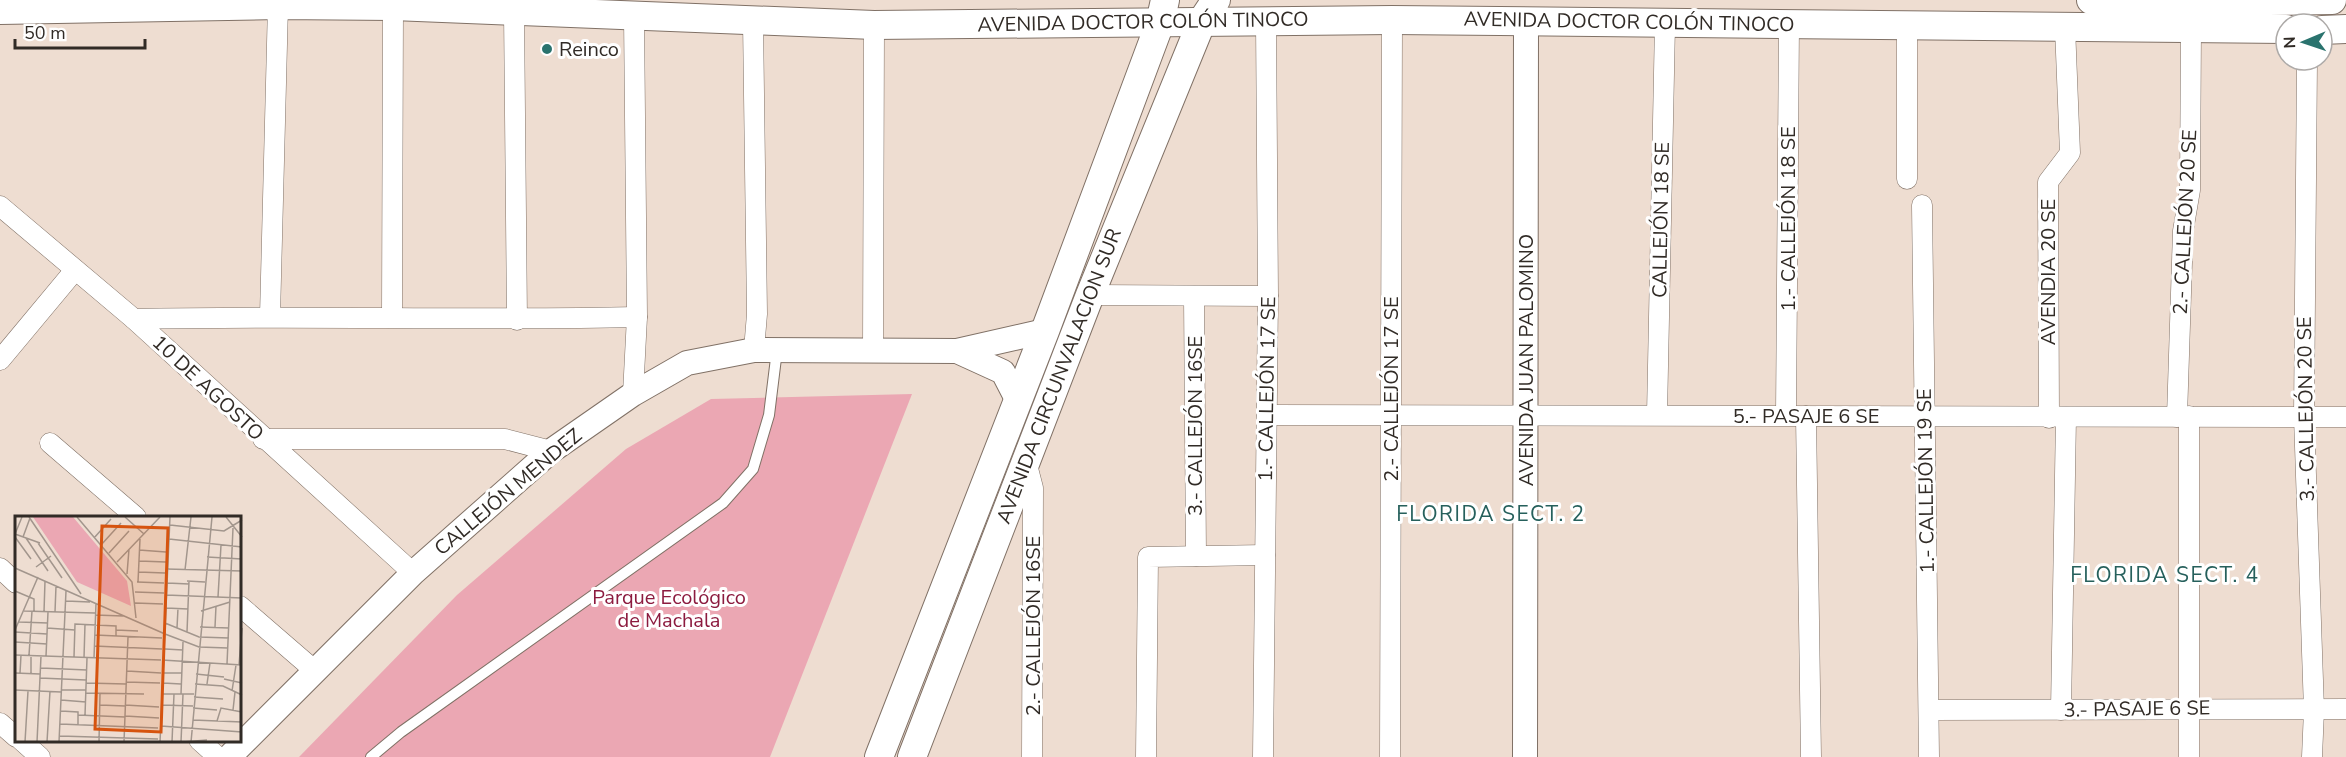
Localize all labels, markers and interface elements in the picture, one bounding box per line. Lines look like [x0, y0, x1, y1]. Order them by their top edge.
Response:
street label: AVENIDA DOCTOR COLÓN TINOCO [977, 6, 1309, 38]
street label: AVENIDA DOCTOR COLÓN TINOCO [1463, 6, 1795, 38]
scale bar [15, 12, 146, 50]
north arrow [2274, 12, 2334, 72]
text: 50 m [24, 21, 66, 45]
place label: Reinco [559, 36, 619, 63]
text: N [2279, 36, 2301, 49]
marker: Reinco [540, 42, 554, 56]
street label: 1.- CALLEJÓN 18 SE [1775, 126, 1802, 312]
street label: 2.- CALLEJÓN 20 SE [2167, 129, 2203, 315]
street label: CALLEJÓN 18 SE [1646, 142, 1676, 298]
street label: AVENDIA 20 SE [2035, 199, 2062, 345]
street label: AVENIDA CIRCUNVALACION SUR [990, 225, 1128, 527]
street label: AVENIDA JUAN PALOMINO [1513, 234, 1540, 486]
street label: 1.- CALLEJÓN 17 SE [1252, 296, 1282, 482]
street label: 2.- CALLEJÓN 17 SE [1378, 296, 1405, 482]
street label: 3.- CALLEJÓN 20 SE [2291, 316, 2321, 502]
street label: 10 DE AGOSTO [146, 329, 270, 447]
street label: 3.- CALLEJÓN 16SE [1182, 336, 1209, 516]
street label: 1.- CALLEJÓN 19 SE [1911, 388, 1941, 574]
street label: 5.- PASAJE 6 SE [1733, 403, 1879, 430]
street label: CALLEJÓN MENDEZ [429, 422, 588, 562]
district label: FLORIDA SECT. 2 [1396, 500, 1586, 528]
inset map [15, 516, 242, 742]
street label: 2.- CALLEJÓN 16SE [1020, 536, 1047, 716]
district label: FLORIDA SECT. 4 [2070, 561, 2260, 589]
park label: Parque Ecológico de Machala [592, 584, 746, 634]
street label: 3.- PASAJE 6 SE [2063, 694, 2211, 724]

